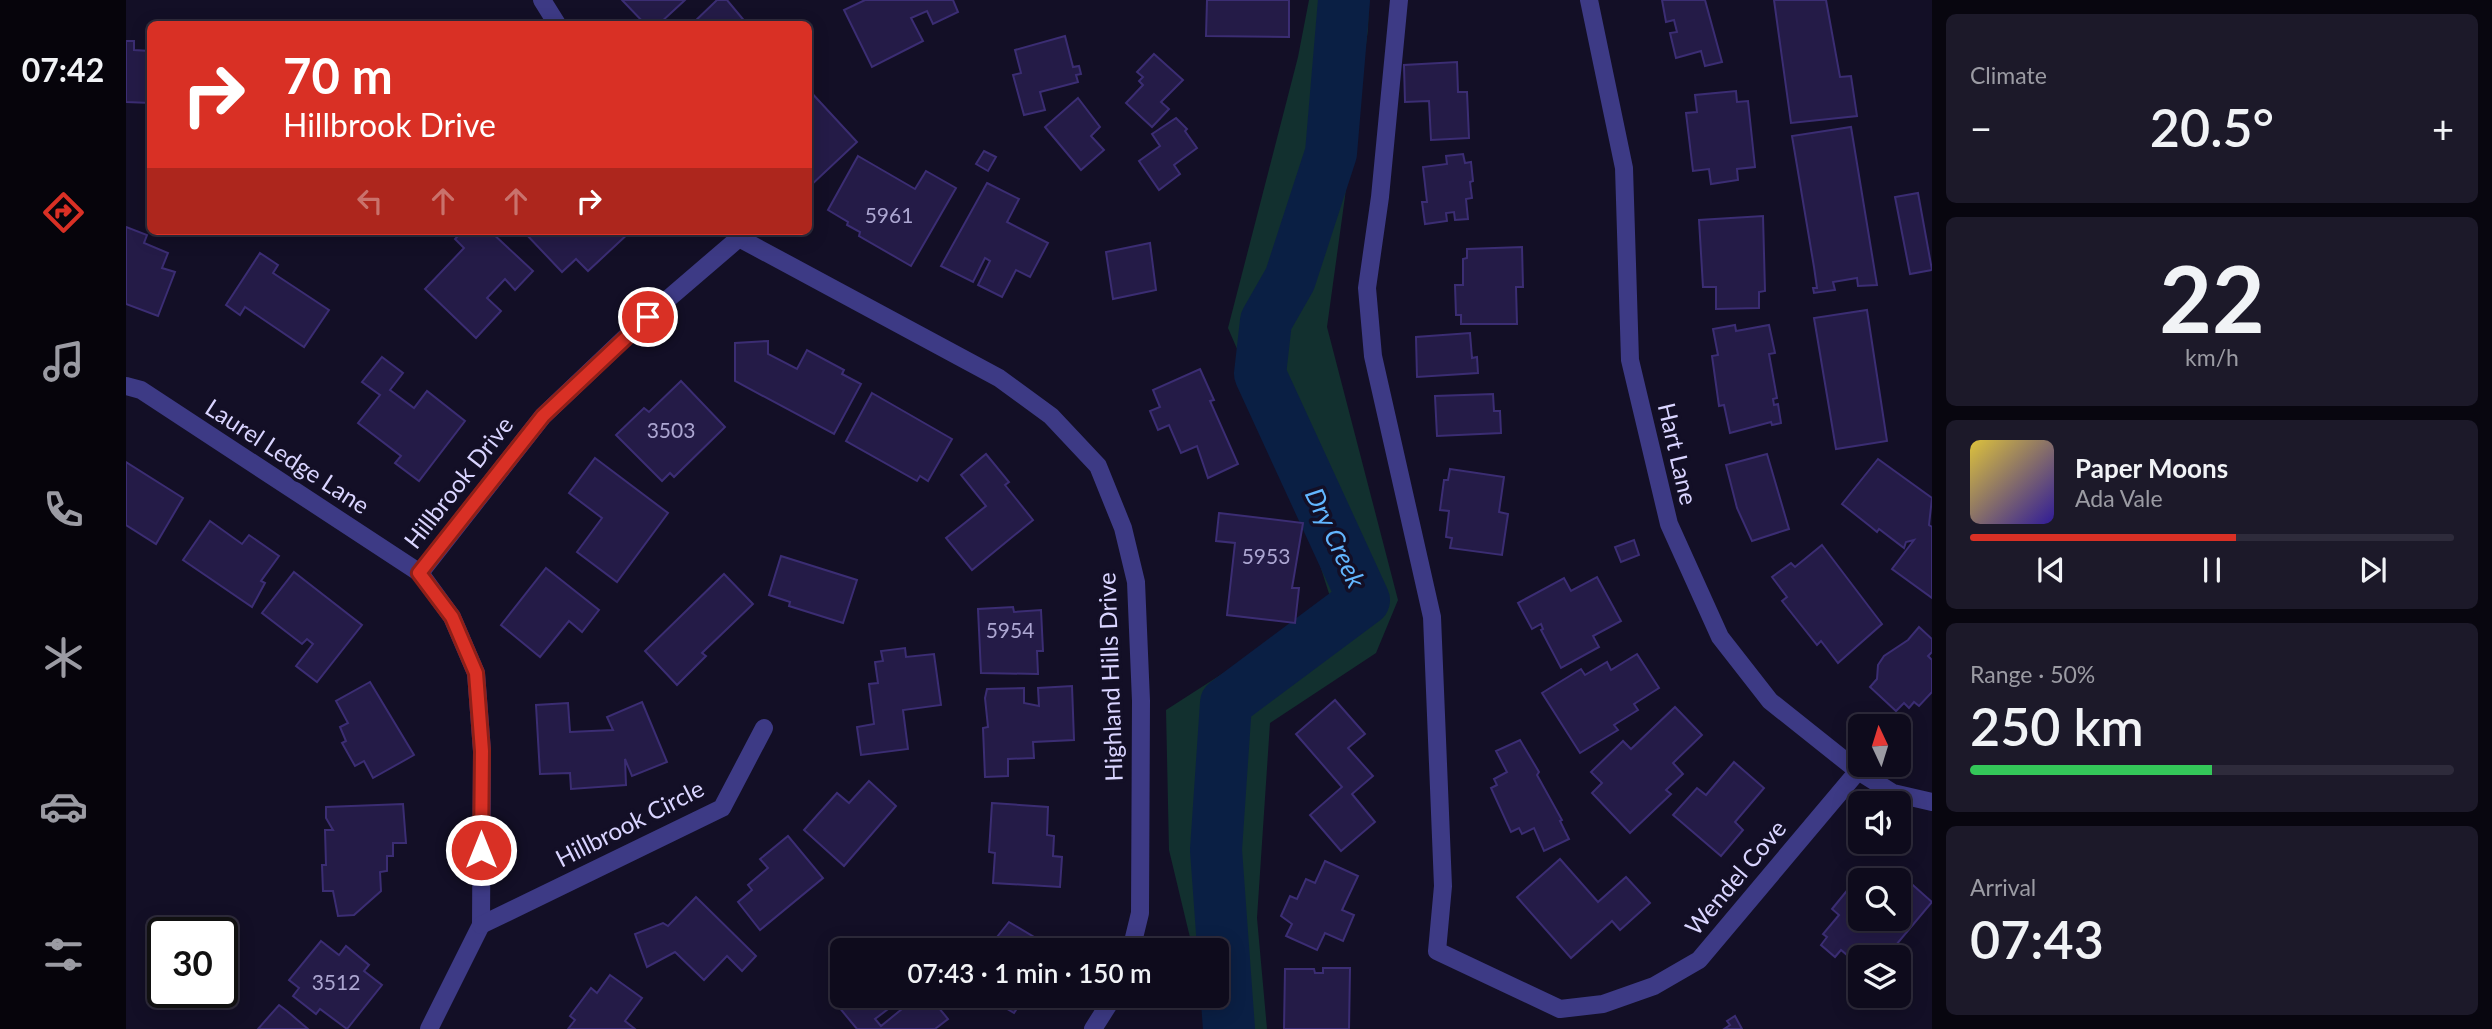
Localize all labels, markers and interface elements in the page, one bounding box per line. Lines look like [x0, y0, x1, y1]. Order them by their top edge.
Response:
text: 70 m [283, 46, 393, 104]
icon: right [168, 49, 259, 140]
text: 07:42 [22, 50, 104, 89]
text: Climate [1970, 61, 2047, 89]
text: 20.5° [2150, 96, 2274, 158]
text: Hillbrook Drive [283, 105, 496, 144]
text: − [1970, 105, 1992, 151]
text: + [2432, 105, 2454, 151]
icon: left [351, 182, 389, 220]
icon: ahead [424, 182, 462, 220]
icon: ahead [497, 182, 535, 220]
icon: right [570, 182, 608, 220]
icon: directions [39, 188, 88, 237]
house number: 5961 [865, 202, 913, 227]
text: 22 [2159, 243, 2265, 352]
pin [618, 287, 678, 347]
icon: arrive [629, 298, 667, 336]
icon: music [39, 337, 88, 386]
text: km/h [2185, 343, 2239, 371]
street label: Laurel Ledge Lane [201, 392, 375, 519]
street label: Hart Lane [1653, 400, 1704, 507]
street label: Hillbrook Drive [397, 410, 518, 554]
house number: 3503 [647, 417, 695, 442]
text: Paper Moons [2075, 452, 2228, 484]
water label: Dry Creek [1299, 482, 1373, 593]
text: Ada Vale [2075, 484, 2163, 512]
icon: phone [39, 485, 88, 534]
house number: 5953 [1242, 543, 1290, 568]
icon: previous [2032, 551, 2070, 589]
icon: pause [2193, 551, 2231, 589]
icon: next [2354, 551, 2392, 589]
street label: Highland Hills Drive [1091, 572, 1128, 782]
house number: 5954 [986, 617, 1034, 642]
icon: climate [39, 633, 88, 682]
text: Range · 50% [1970, 660, 2095, 688]
text: 250 km [1970, 695, 2144, 757]
north arrow [1848, 714, 1911, 777]
map controls [1848, 714, 1911, 1008]
street label: Hillbrook Circle [550, 773, 708, 872]
icon: car [39, 782, 88, 831]
button: sound [1848, 791, 1911, 854]
position arrow [444, 813, 518, 887]
street label: Wendel Cove [1678, 814, 1791, 940]
button: search [1848, 868, 1911, 931]
text: Arrival [1970, 873, 2036, 901]
text: 07:43 [1970, 908, 2104, 970]
speed limit sign: 30 [147, 917, 238, 1008]
icon: filters [39, 930, 88, 979]
button: layers [1848, 945, 1911, 1008]
text: 07:43 · 1 min · 150 m [907, 957, 1152, 989]
house number: 3512 [312, 969, 360, 994]

